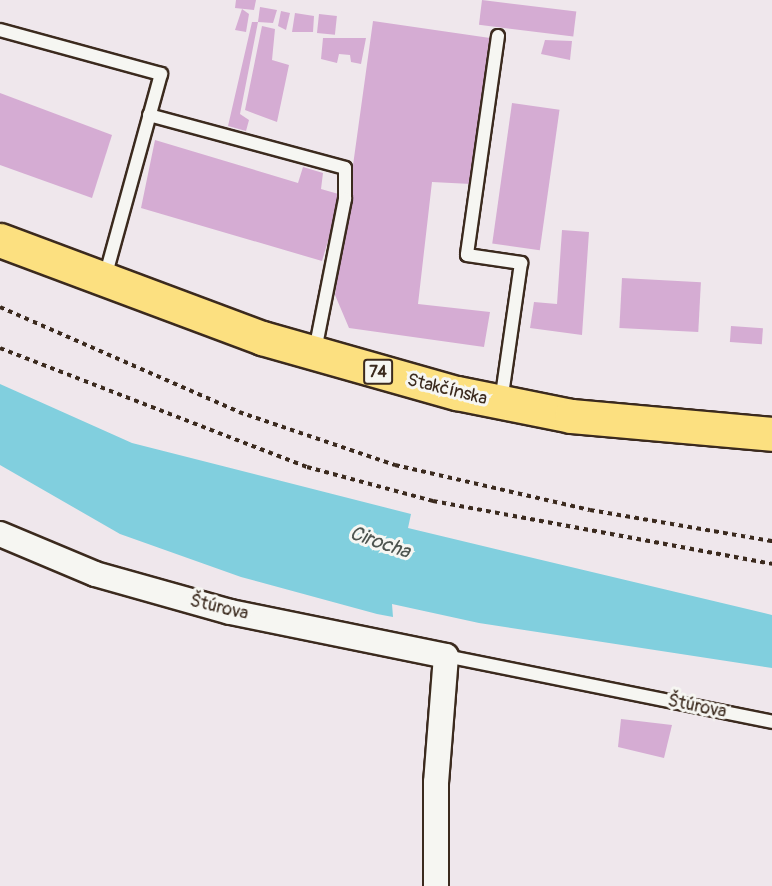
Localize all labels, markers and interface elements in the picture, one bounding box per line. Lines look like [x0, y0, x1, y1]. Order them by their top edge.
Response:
road number: 74 [363, 359, 393, 385]
street label: Stakčínska [405, 370, 489, 410]
water label: Cirocha [347, 521, 413, 563]
street label: Štúrova [188, 590, 250, 626]
street label: Štúrova [666, 690, 728, 724]

